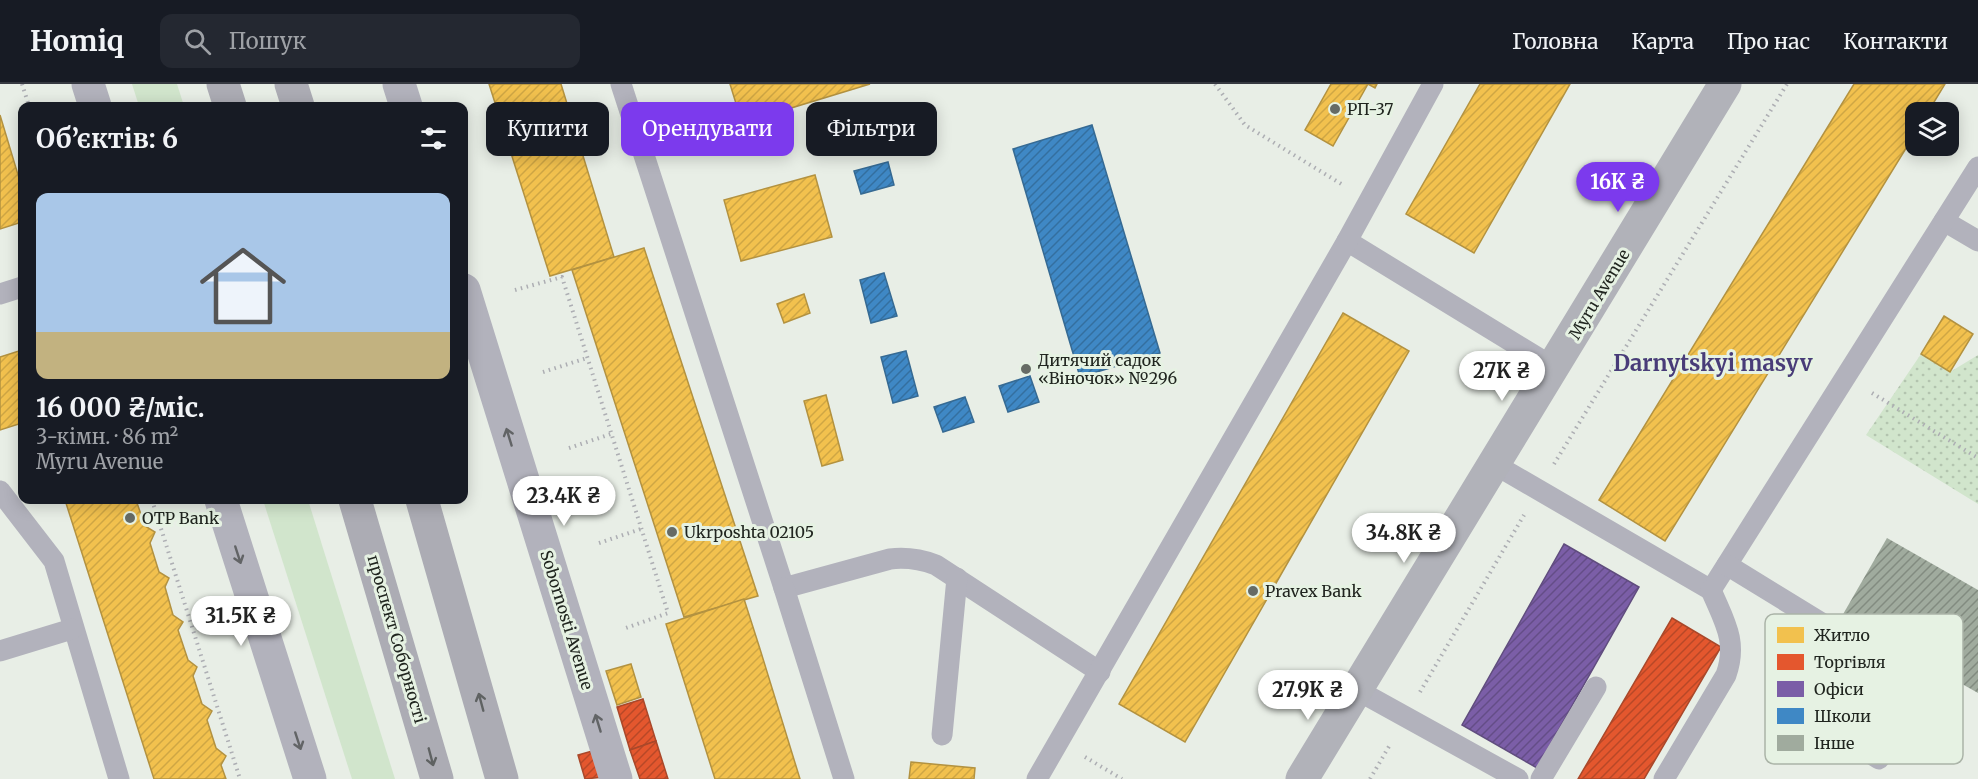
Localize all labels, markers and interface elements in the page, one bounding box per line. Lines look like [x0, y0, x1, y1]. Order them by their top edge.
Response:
search box [160, 14, 580, 68]
text: Homiq [30, 23, 124, 59]
icon: search [181, 25, 214, 58]
text: Пошук [229, 27, 306, 55]
text: Головна [1512, 28, 1599, 55]
text: Карта [1632, 28, 1694, 55]
text: Про нас [1727, 28, 1810, 55]
text: Контакти [1843, 28, 1948, 55]
place label: РП-37 [1347, 99, 1393, 119]
chip: Купити [486, 102, 609, 156]
chip: Орендувати [621, 102, 794, 156]
chip: Фільтри [806, 102, 937, 156]
marker: РП-37 [1328, 102, 1342, 116]
map controls [1905, 102, 1959, 156]
button: layers [1905, 102, 1959, 156]
text: Об’єктів: 6 [36, 122, 178, 155]
icon: filters [417, 122, 450, 155]
pin: 16K ₴ [1576, 162, 1660, 213]
text: 16K ₴ [1590, 169, 1646, 194]
icon: home [189, 232, 297, 340]
street label: Myru Avenue [1564, 245, 1634, 343]
district label: Darnytskyi masyv [1613, 349, 1813, 377]
place label: Дитячий садок «Віночок» №296 [1038, 350, 1178, 388]
pin: 27K ₴ [1460, 351, 1544, 402]
text: 27K ₴ [1473, 358, 1531, 383]
marker: Дитячий садок «Віночок» №296 [1019, 362, 1033, 376]
text: 16 000 ₴/міс. [36, 391, 205, 424]
text: 3-кімн. · 86 m² [36, 424, 178, 449]
one-way arrow [503, 428, 514, 447]
text: Myru Avenue [36, 449, 163, 474]
pin: 23.4K ₴ [509, 476, 619, 527]
text: 23.4K ₴ [527, 483, 601, 508]
place label: OTP Bank [142, 508, 220, 528]
marker: OTP Bank [123, 511, 137, 525]
pin: 34.8K ₴ [1349, 513, 1459, 564]
text: 34.8K ₴ [1366, 520, 1442, 545]
place label: Ukrposhta 02105 [684, 522, 814, 542]
marker: Ukrposhta 02105 [665, 525, 679, 539]
one-way arrow [234, 545, 245, 564]
street label: Sobornosti Avenue [536, 548, 598, 692]
street label: проспект Соборності [363, 553, 431, 725]
place label: Pravex Bank [1265, 581, 1363, 601]
marker: Pravex Bank [1246, 584, 1260, 598]
pin: 31.5K ₴ [186, 596, 296, 647]
text: 31.5K ₴ [205, 603, 277, 628]
legend [1765, 614, 1963, 764]
text: Житло [1814, 625, 1870, 645]
text: Торгівля [1814, 652, 1886, 672]
pin: 27.9K ₴ [1253, 670, 1363, 721]
text: 27.9K ₴ [1272, 677, 1344, 702]
text: Офіси [1814, 679, 1864, 699]
one-way arrow [475, 693, 486, 712]
text: Школи [1814, 706, 1871, 726]
one-way arrow [592, 714, 603, 733]
one-way arrow [293, 731, 304, 750]
text: Інше [1814, 733, 1854, 753]
one-way arrow [426, 747, 437, 766]

